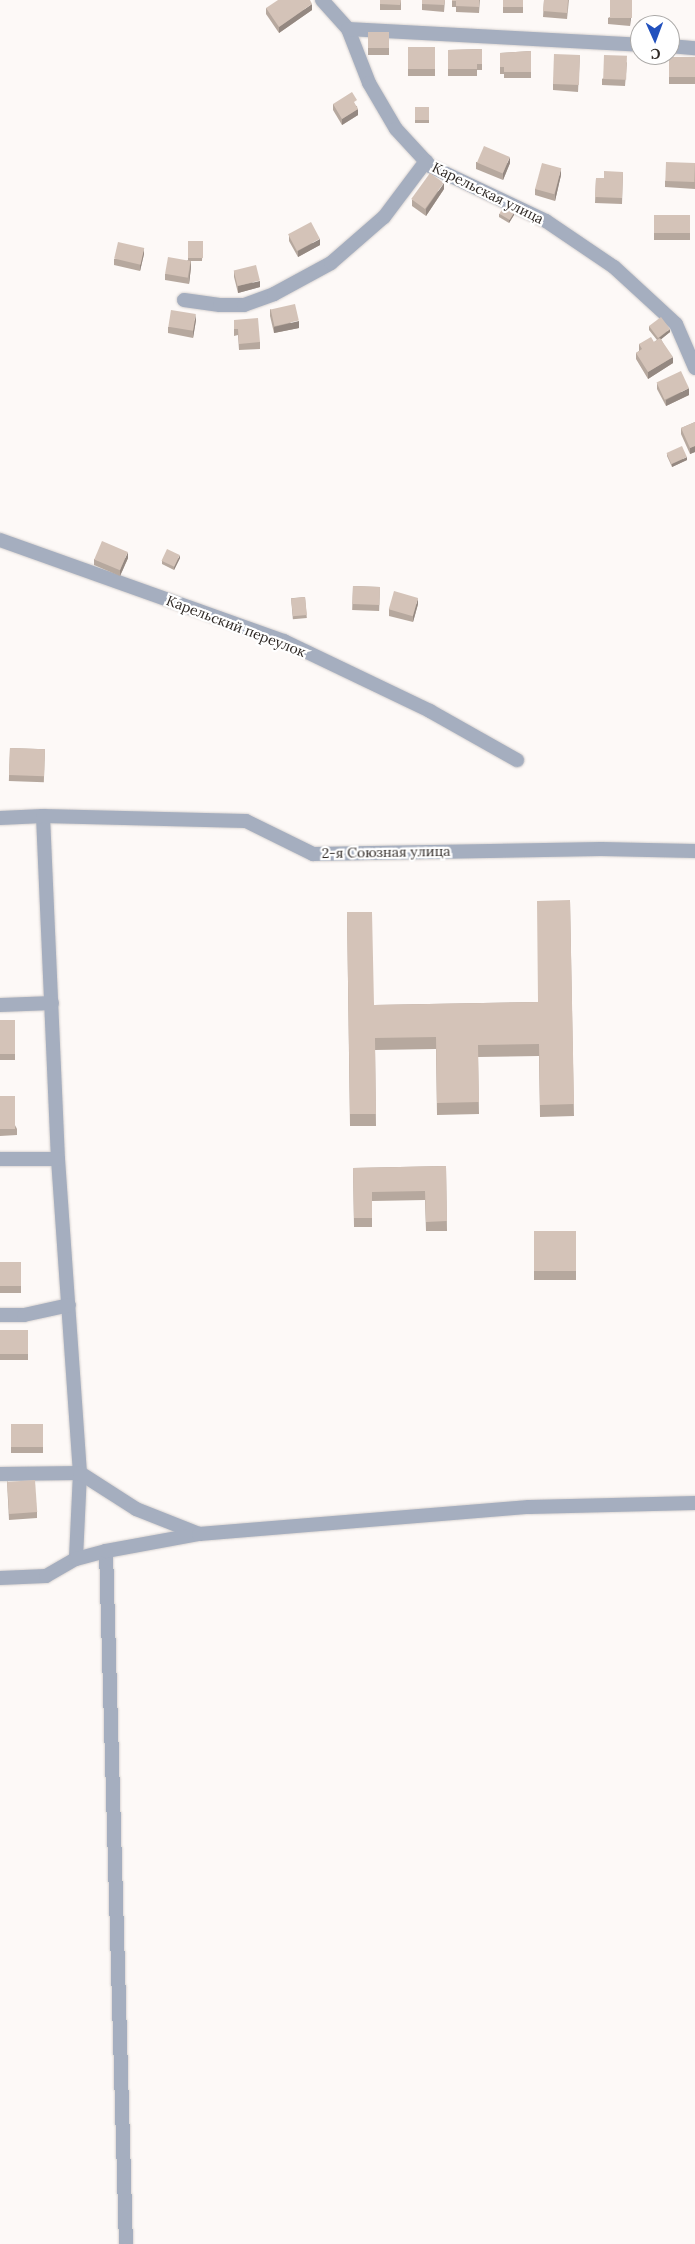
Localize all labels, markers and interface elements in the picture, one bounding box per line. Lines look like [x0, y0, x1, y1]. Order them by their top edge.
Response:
north arrow [630, 15, 680, 65]
text: С [650, 45, 661, 63]
street label: Карельская улица [430, 159, 546, 227]
street label: Карельский переулок [164, 592, 308, 660]
street label: 2-я Союзная улица [322, 842, 450, 862]

